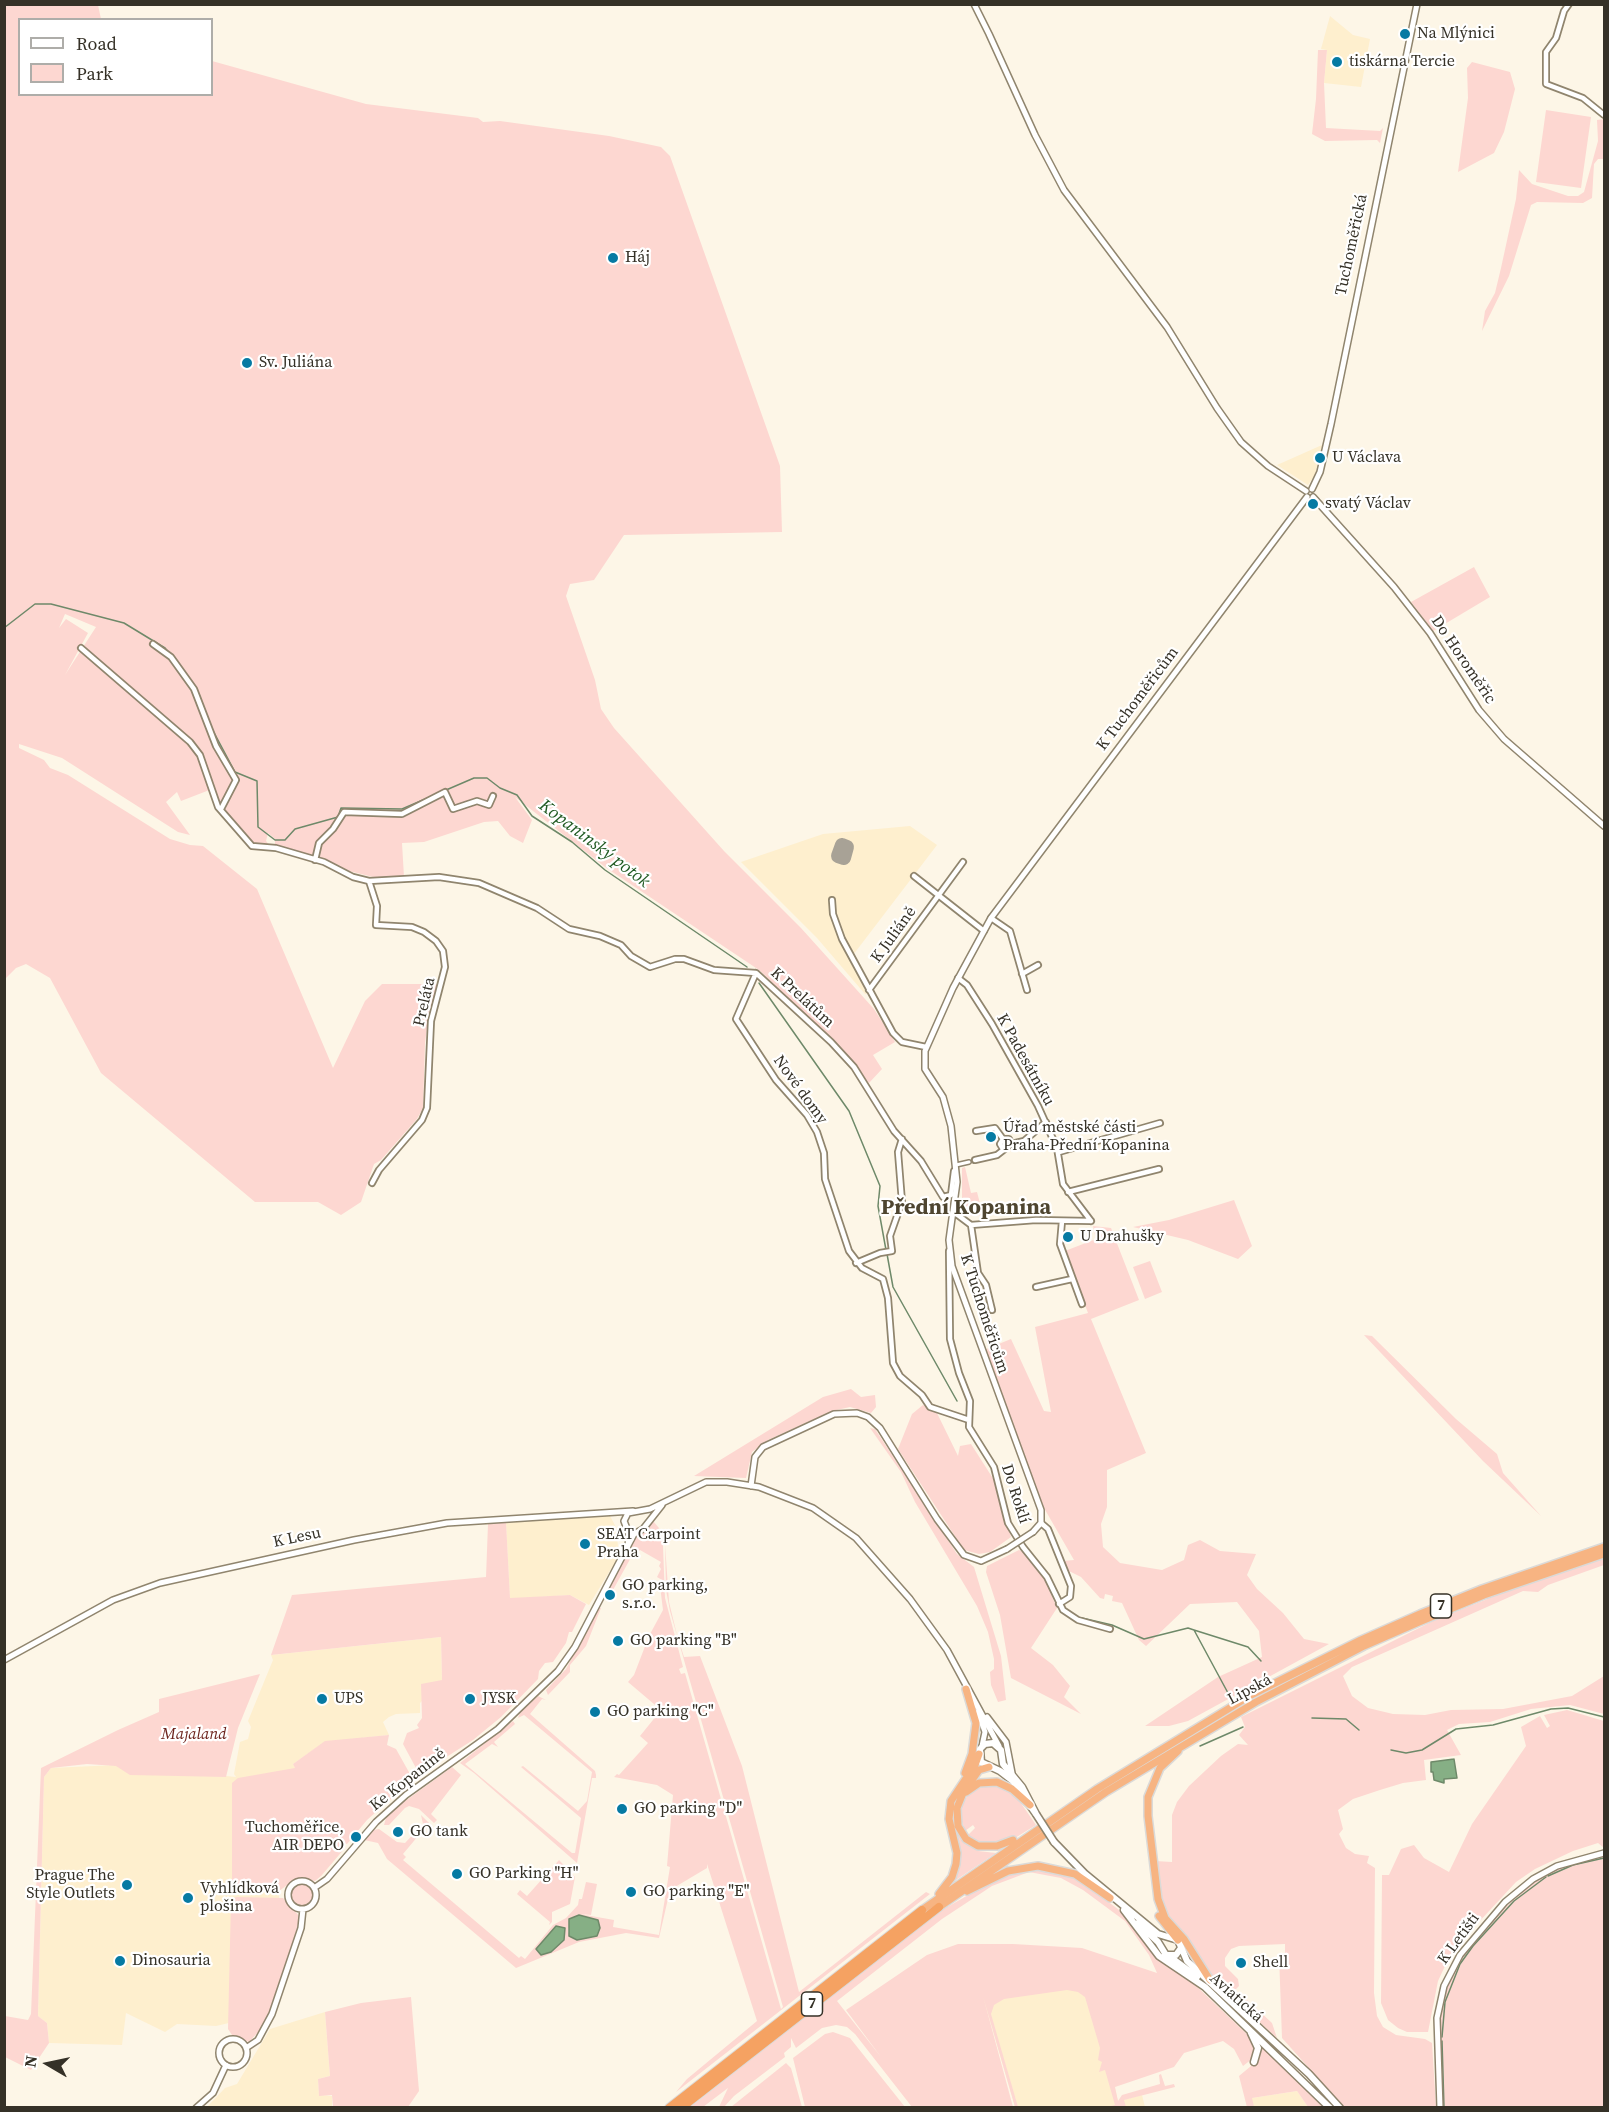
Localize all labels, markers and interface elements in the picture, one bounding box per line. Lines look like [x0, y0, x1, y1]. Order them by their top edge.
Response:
legend [18, 18, 213, 96]
place label: Na Mlýnici [1417, 24, 1495, 44]
marker: Na Mlýnici [1398, 27, 1412, 41]
text: Road [76, 31, 117, 56]
place label: tiskárna Tercie [1349, 52, 1455, 72]
marker: tiskárna Tercie [1330, 55, 1344, 69]
text: Park [76, 61, 113, 86]
street label: Tuchoměřická [1332, 193, 1372, 297]
place label: Háj [625, 248, 650, 268]
marker: Háj [606, 251, 620, 265]
place label: Sv. Juliána [259, 353, 332, 373]
marker: Sv. Juliána [240, 356, 254, 370]
place label: U Václava [1332, 448, 1401, 468]
marker: U Václava [1313, 451, 1327, 465]
place label: svatý Václav [1325, 494, 1411, 514]
marker: svatý Václav [1306, 497, 1320, 511]
street label: Do Horoměřic [1426, 612, 1500, 708]
street label: K Tuchoměřicům [1093, 643, 1183, 755]
water label: Kopaninský potok [534, 795, 654, 893]
street label: K Juliáně [867, 903, 921, 967]
street label: K Prelátům [766, 964, 838, 1032]
street label: Preláta [410, 975, 440, 1029]
street label: K Padesátníku [992, 1011, 1058, 1109]
street label: Nové domy [769, 1052, 831, 1128]
place label: Úřad městské části Praha-Přední Kopanina [1003, 1118, 1170, 1156]
marker: Úřad městské části Praha-Přední Kopanina [984, 1130, 998, 1144]
district label: Přední Kopanina [881, 1195, 1051, 1221]
place label: U Drahušky [1080, 1227, 1164, 1247]
marker: U Drahušky [1061, 1230, 1075, 1244]
street label: K Tuchoměřicům [956, 1252, 1012, 1376]
street label: Do Roklí [996, 1462, 1034, 1526]
street label: K Lesu [271, 1524, 323, 1552]
place label: SEAT Carpoint Praha [597, 1525, 700, 1563]
marker: SEAT Carpoint Praha [578, 1537, 592, 1551]
place label: GO parking, s.r.o. [622, 1576, 708, 1614]
marker: GO parking, s.r.o. [603, 1588, 617, 1602]
road number: 7 [1430, 1594, 1452, 1618]
place label: GO parking "B" [630, 1631, 737, 1651]
marker: GO parking "B" [611, 1634, 625, 1648]
street label: Lipská [1225, 1670, 1275, 1710]
place label: UPS [334, 1689, 363, 1709]
place label: JYSK [482, 1689, 516, 1709]
marker: UPS [315, 1692, 329, 1706]
marker: JYSK [463, 1692, 477, 1706]
place label: GO parking "C" [607, 1702, 714, 1722]
marker: GO parking "C" [588, 1705, 602, 1719]
park label: Majaland [161, 1725, 227, 1745]
street label: Ke Kopanině [366, 1744, 450, 1816]
place label: GO parking "D" [634, 1799, 742, 1819]
marker: GO parking "D" [615, 1802, 629, 1816]
place label: Tuchoměřice, AIR DEPO [245, 1818, 344, 1856]
place label: GO tank [410, 1822, 468, 1842]
marker: GO tank [391, 1825, 405, 1839]
marker: Tuchoměřice, AIR DEPO [349, 1830, 363, 1844]
place label: GO Parking "H" [469, 1864, 578, 1884]
place label: Prague The Style Outlets [26, 1866, 115, 1904]
marker: GO Parking "H" [450, 1867, 464, 1881]
marker: Prague The Style Outlets [120, 1878, 134, 1892]
place label: Vyhlídková plošina [200, 1879, 279, 1917]
place label: GO parking "E" [643, 1882, 749, 1902]
marker: GO parking "E" [624, 1885, 638, 1899]
marker: Vyhlídková plošina [181, 1891, 195, 1905]
street label: K Letišti [1434, 1910, 1484, 1968]
place label: Dinosauria [132, 1951, 211, 1971]
place label: Shell [1253, 1953, 1288, 1973]
marker: Dinosauria [113, 1954, 127, 1968]
marker: Shell [1234, 1956, 1248, 1970]
street label: Aviatická [1205, 1969, 1267, 2027]
road number: 7 [802, 1992, 822, 2016]
north arrow [18, 2034, 78, 2094]
text: N [18, 2054, 42, 2069]

